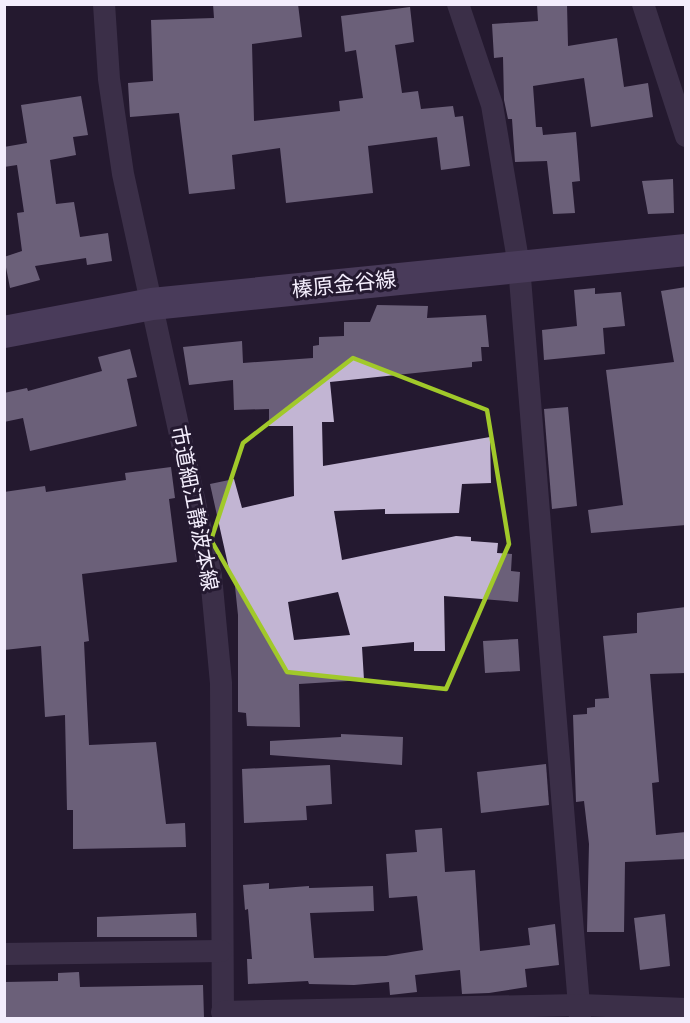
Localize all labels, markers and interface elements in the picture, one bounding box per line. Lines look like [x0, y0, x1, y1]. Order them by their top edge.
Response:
street label: 榛原金谷線 [290, 264, 398, 304]
street label: 市道細江静波本線 [165, 423, 225, 593]

